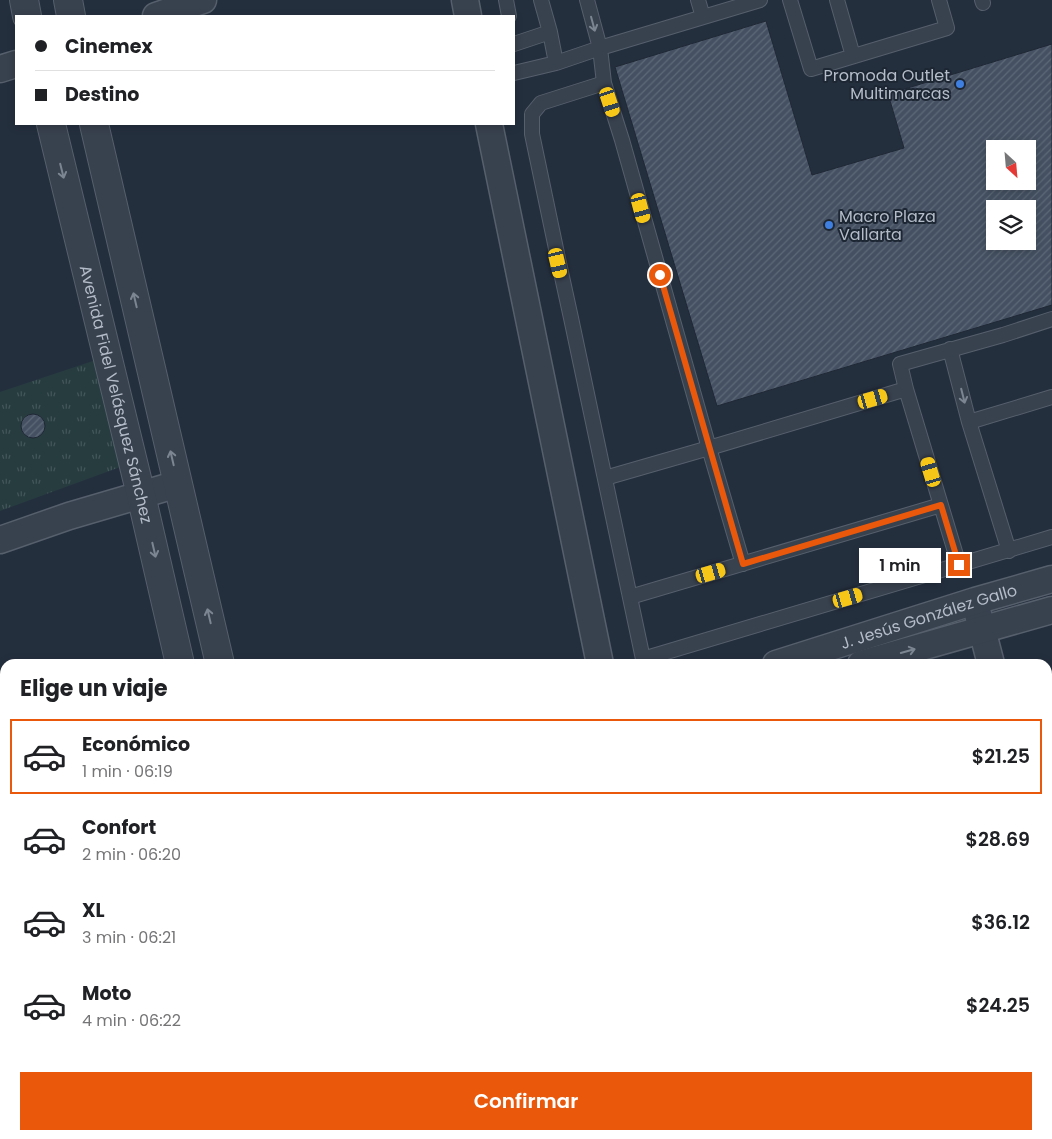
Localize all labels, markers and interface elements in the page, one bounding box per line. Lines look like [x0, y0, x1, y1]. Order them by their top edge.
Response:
one-way arrow [589, 15, 599, 31]
text: Cinemex [65, 33, 153, 60]
place label: Promoda Outlet Multimarcas [824, 64, 950, 105]
marker: Promoda Outlet Multimarcas [954, 78, 966, 90]
text: Destino [65, 81, 139, 108]
car [598, 85, 621, 119]
north arrow [986, 140, 1036, 190]
map controls [986, 140, 1036, 250]
one-way arrow [58, 163, 67, 179]
car [629, 192, 652, 224]
button: layers [986, 200, 1036, 250]
place label: Macro Plaza Vallarta [839, 205, 936, 246]
marker: Macro Plaza Vallarta [823, 219, 835, 231]
car [547, 247, 568, 279]
street label: Avenida Fidel Velásquez Sánchez [74, 263, 158, 526]
route start [649, 264, 671, 286]
one-way arrow [130, 292, 139, 308]
car [856, 388, 889, 410]
one-way arrow [959, 388, 968, 404]
one-way arrow [167, 450, 176, 466]
car [919, 455, 942, 489]
one-way arrow [150, 542, 159, 558]
callout: 1 min [859, 548, 942, 582]
text: 1 min [879, 554, 921, 577]
route end [948, 554, 970, 576]
car [694, 562, 727, 584]
street label: J. Jesús González Gallo [838, 579, 1020, 655]
car [831, 587, 864, 609]
one-way arrow [203, 609, 213, 625]
one-way arrow [899, 645, 915, 655]
text: Elige un viaje [20, 673, 168, 704]
text: Económico [82, 731, 190, 758]
icon: car [22, 734, 67, 779]
text: $21.25 [972, 743, 1030, 770]
text: 1 min · 06:19 [82, 760, 173, 783]
text: Confort [82, 814, 156, 841]
icon: car [22, 817, 67, 862]
text: $28.69 [965, 826, 1030, 853]
text: 2 min · 06:20 [82, 843, 181, 866]
text: XL [82, 897, 105, 924]
icon: car [22, 900, 67, 945]
text: $36.12 [971, 909, 1030, 936]
text: 3 min · 06:21 [82, 926, 176, 949]
text: Moto [82, 980, 131, 1007]
icon: car [22, 983, 67, 1028]
text: $24.25 [966, 992, 1030, 1019]
text: 4 min · 06:22 [82, 1009, 181, 1032]
button: Confirmar [20, 1072, 1032, 1130]

